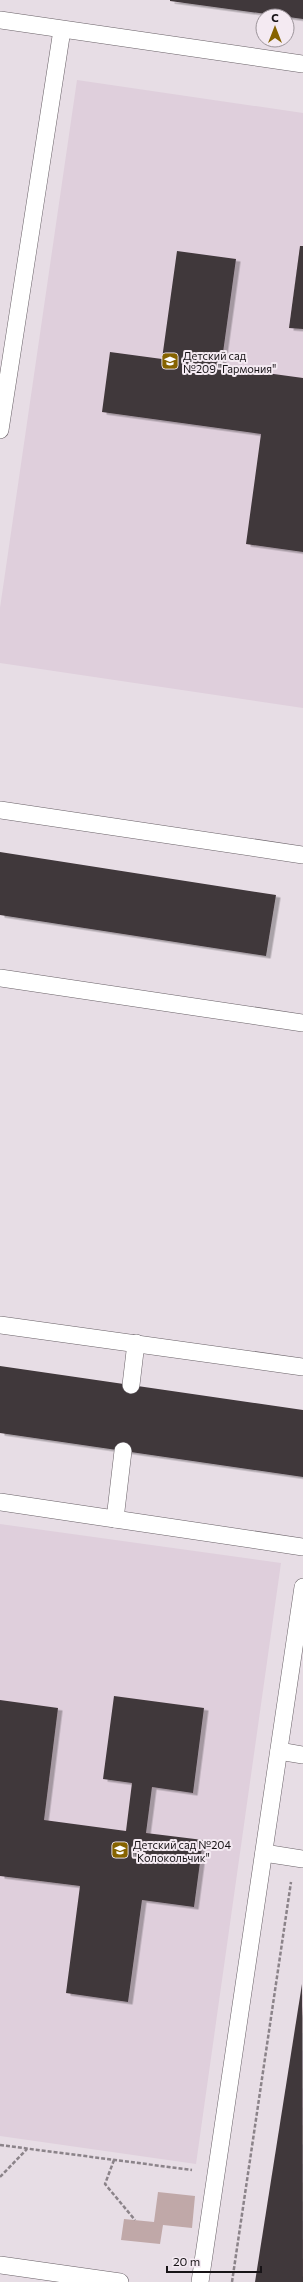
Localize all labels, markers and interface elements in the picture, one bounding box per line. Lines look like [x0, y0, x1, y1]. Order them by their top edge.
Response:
north arrow [255, 8, 295, 48]
text: С [271, 11, 279, 24]
place label: Детский сад №209 "Гармония" [183, 349, 276, 375]
school or university icon: Детский сад №209 "Гармония" [160, 351, 180, 371]
place label: Детский сад №204 "Колокольчик" [133, 1838, 231, 1864]
school or university icon: Детский сад №204 "Колокольчик" [110, 1840, 130, 1860]
scale bar [167, 2248, 261, 2274]
text: 20 m [173, 2254, 200, 2268]

